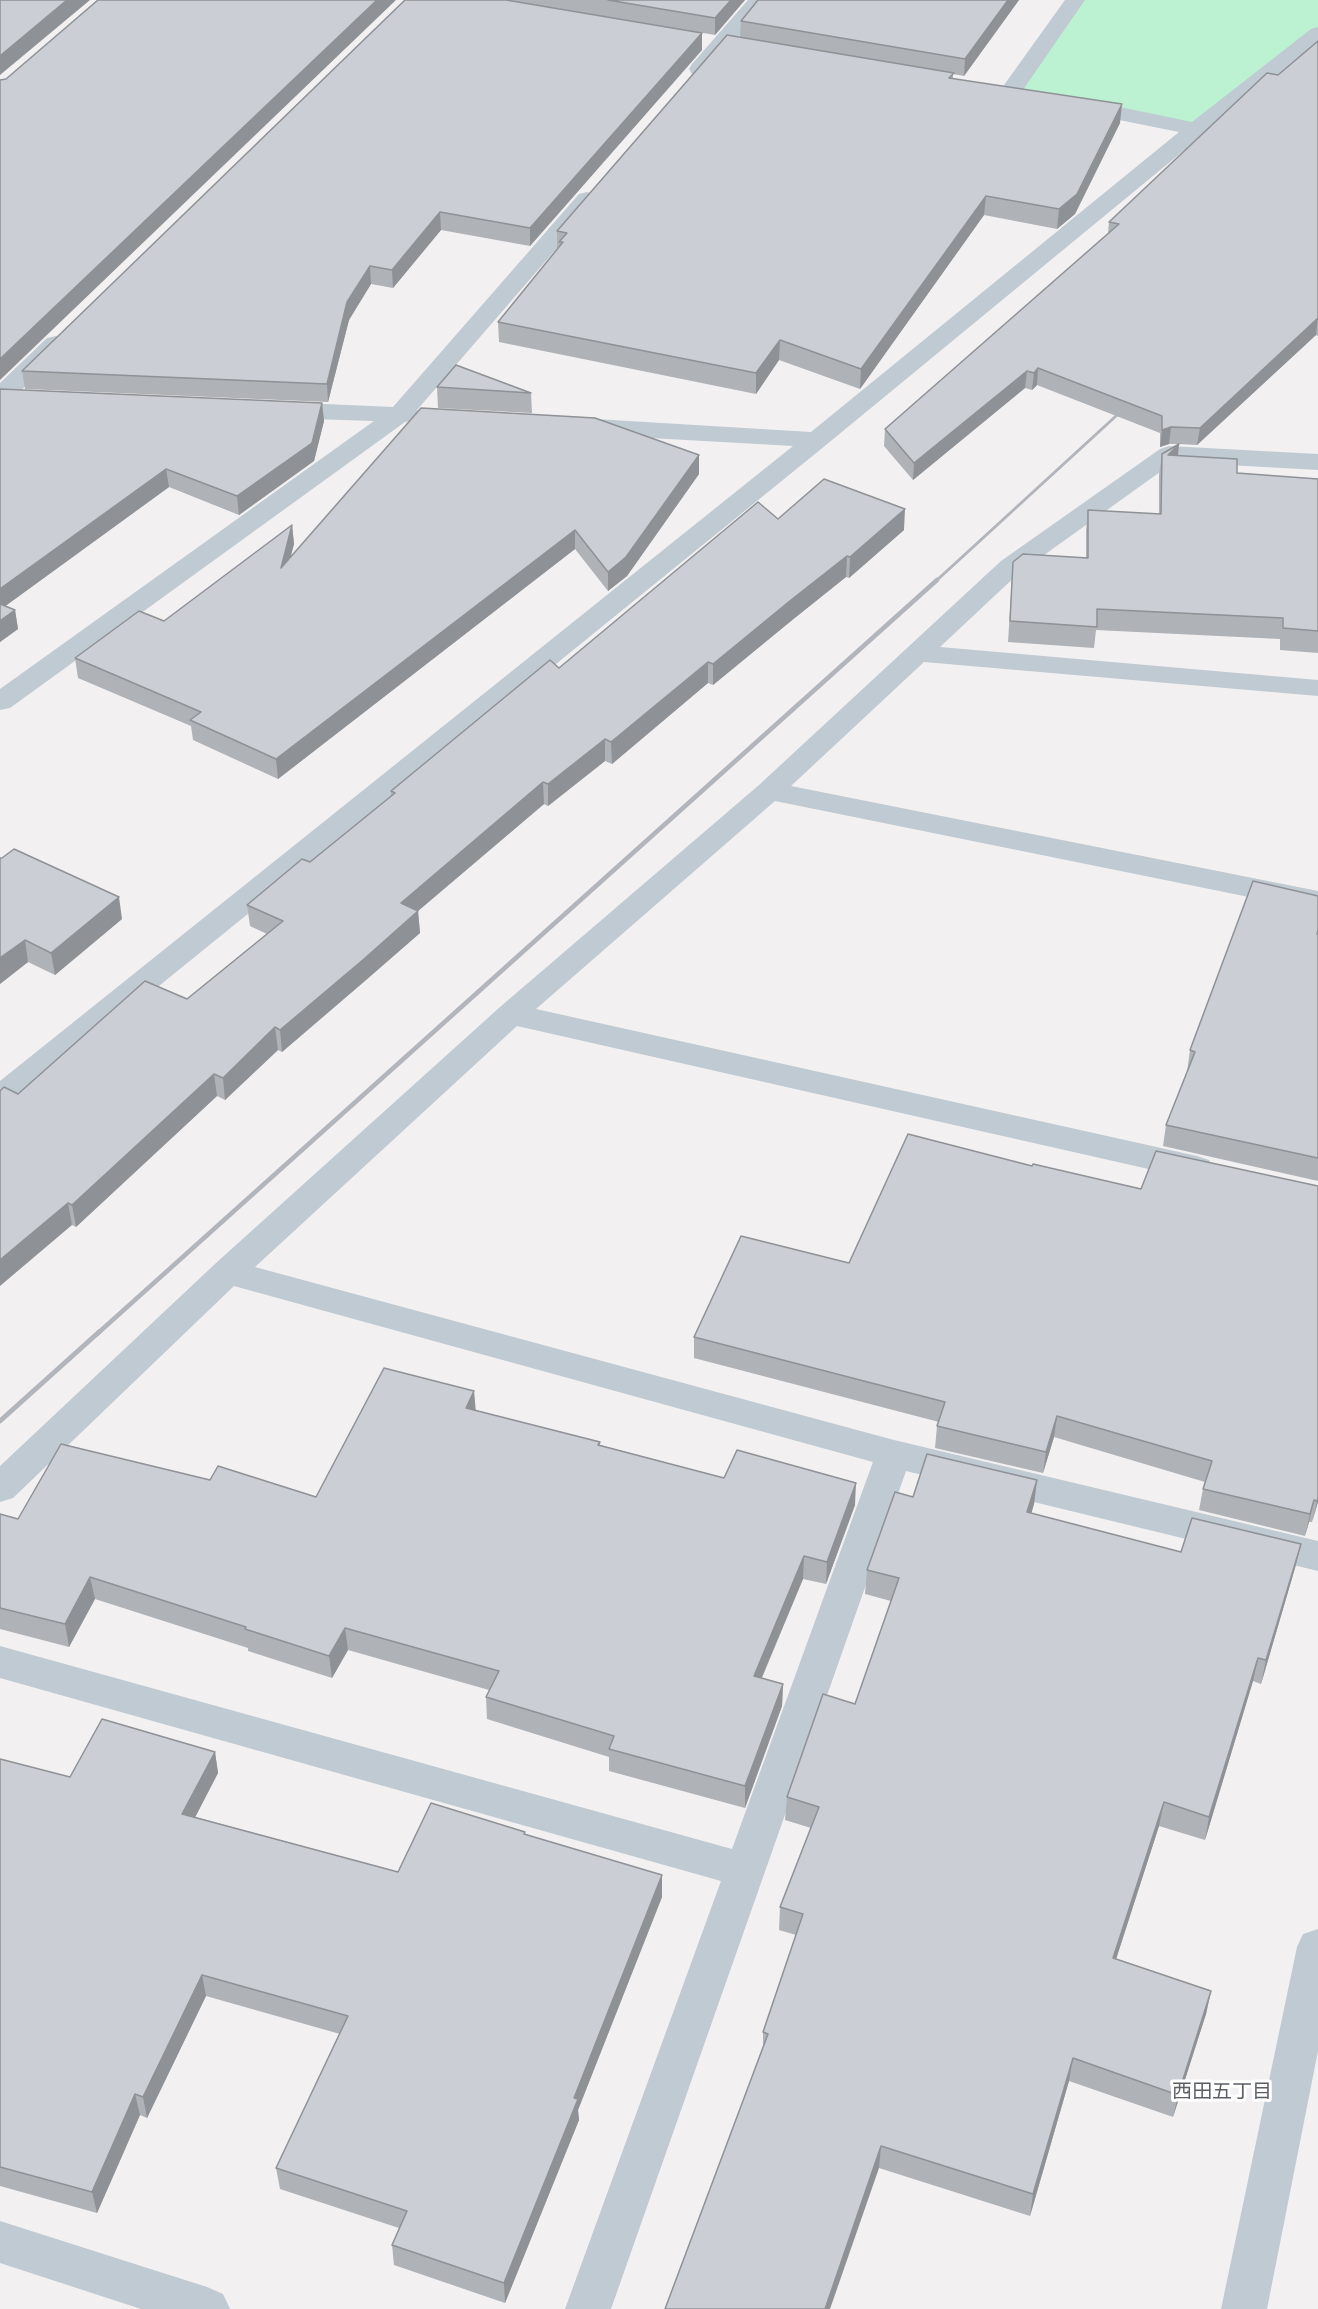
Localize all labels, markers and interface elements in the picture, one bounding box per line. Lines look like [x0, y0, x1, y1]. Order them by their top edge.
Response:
district label: 西田五丁目 [1172, 2080, 1272, 2104]

